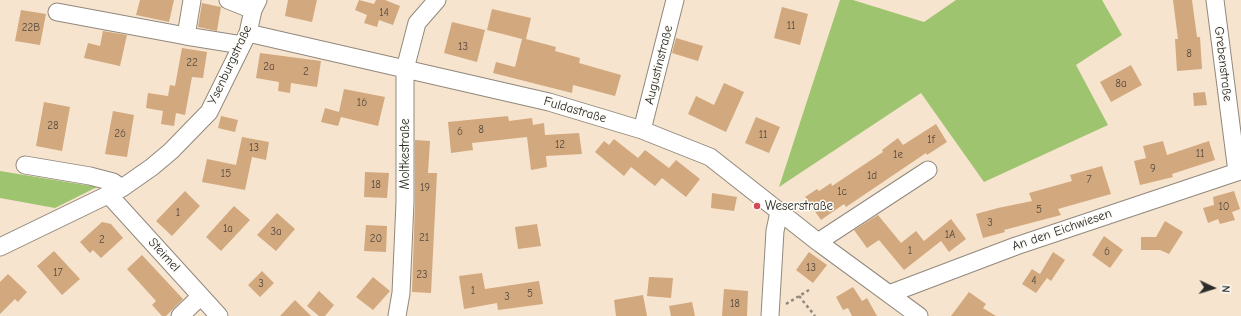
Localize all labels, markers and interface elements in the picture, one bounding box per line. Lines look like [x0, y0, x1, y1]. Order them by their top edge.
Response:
house number: 14 [379, 6, 389, 20]
house number: 11 [787, 19, 795, 33]
house number: 22B [22, 21, 40, 35]
street label: Ysenburgstraße [205, 23, 255, 107]
street label: Augustinstraße [642, 24, 676, 106]
street label: Grebenstraße [1211, 26, 1235, 102]
house number: 13 [458, 40, 468, 54]
house number: 8 [1186, 47, 1192, 61]
house number: 22 [186, 56, 198, 70]
house number: 2a [263, 60, 275, 74]
house number: 2 [303, 65, 309, 79]
house number: 8a [1115, 77, 1127, 91]
street label: Fuldastraße [542, 94, 608, 126]
house number: 16 [357, 96, 367, 110]
house number: 28 [47, 119, 59, 133]
street label: Moltkestraße [397, 119, 413, 189]
house number: 8 [478, 123, 484, 137]
house number: 6 [457, 125, 463, 139]
house number: 26 [114, 127, 126, 141]
house number: 11 [759, 128, 767, 142]
house number: 1f [927, 133, 935, 147]
house number: 12 [555, 138, 565, 152]
house number: 13 [249, 141, 259, 155]
house number: 11 [1196, 147, 1204, 161]
house number: 1e [893, 148, 903, 162]
house number: 9 [1150, 162, 1156, 176]
house number: 15 [221, 167, 231, 181]
house number: 1d [867, 169, 877, 183]
house number: 7 [1086, 173, 1092, 187]
house number: 18 [371, 178, 381, 192]
house number: 19 [420, 181, 430, 195]
house number: 1c [837, 185, 847, 199]
place label: Weserstraße [765, 198, 833, 214]
house number: 10 [1218, 200, 1230, 214]
marker: Weserstraße [752, 201, 762, 211]
house number: 5 [1036, 203, 1042, 217]
house number: 1 [176, 206, 180, 220]
street label: An den Eichwiesen [1010, 206, 1114, 254]
house number: 3 [987, 216, 993, 230]
house number: 1a [223, 222, 233, 236]
house number: 3a [270, 225, 282, 239]
house number: 1A [945, 228, 955, 242]
house number: 21 [419, 231, 429, 245]
house number: 20 [370, 232, 382, 246]
house number: 2 [99, 233, 105, 247]
street label: Steimel [145, 235, 183, 275]
house number: 1 [908, 244, 912, 258]
house number: 6 [1104, 245, 1110, 259]
house number: 13 [806, 261, 816, 275]
house number: 17 [53, 266, 63, 280]
house number: 23 [416, 268, 428, 282]
north arrow [1193, 268, 1233, 308]
house number: 4 [1031, 274, 1037, 288]
house number: 3 [258, 277, 264, 291]
house number: 1 [471, 284, 475, 298]
text: N [1219, 285, 1232, 293]
house number: 5 [527, 287, 533, 301]
house number: 3 [504, 290, 510, 304]
house number: 18 [730, 297, 740, 311]

